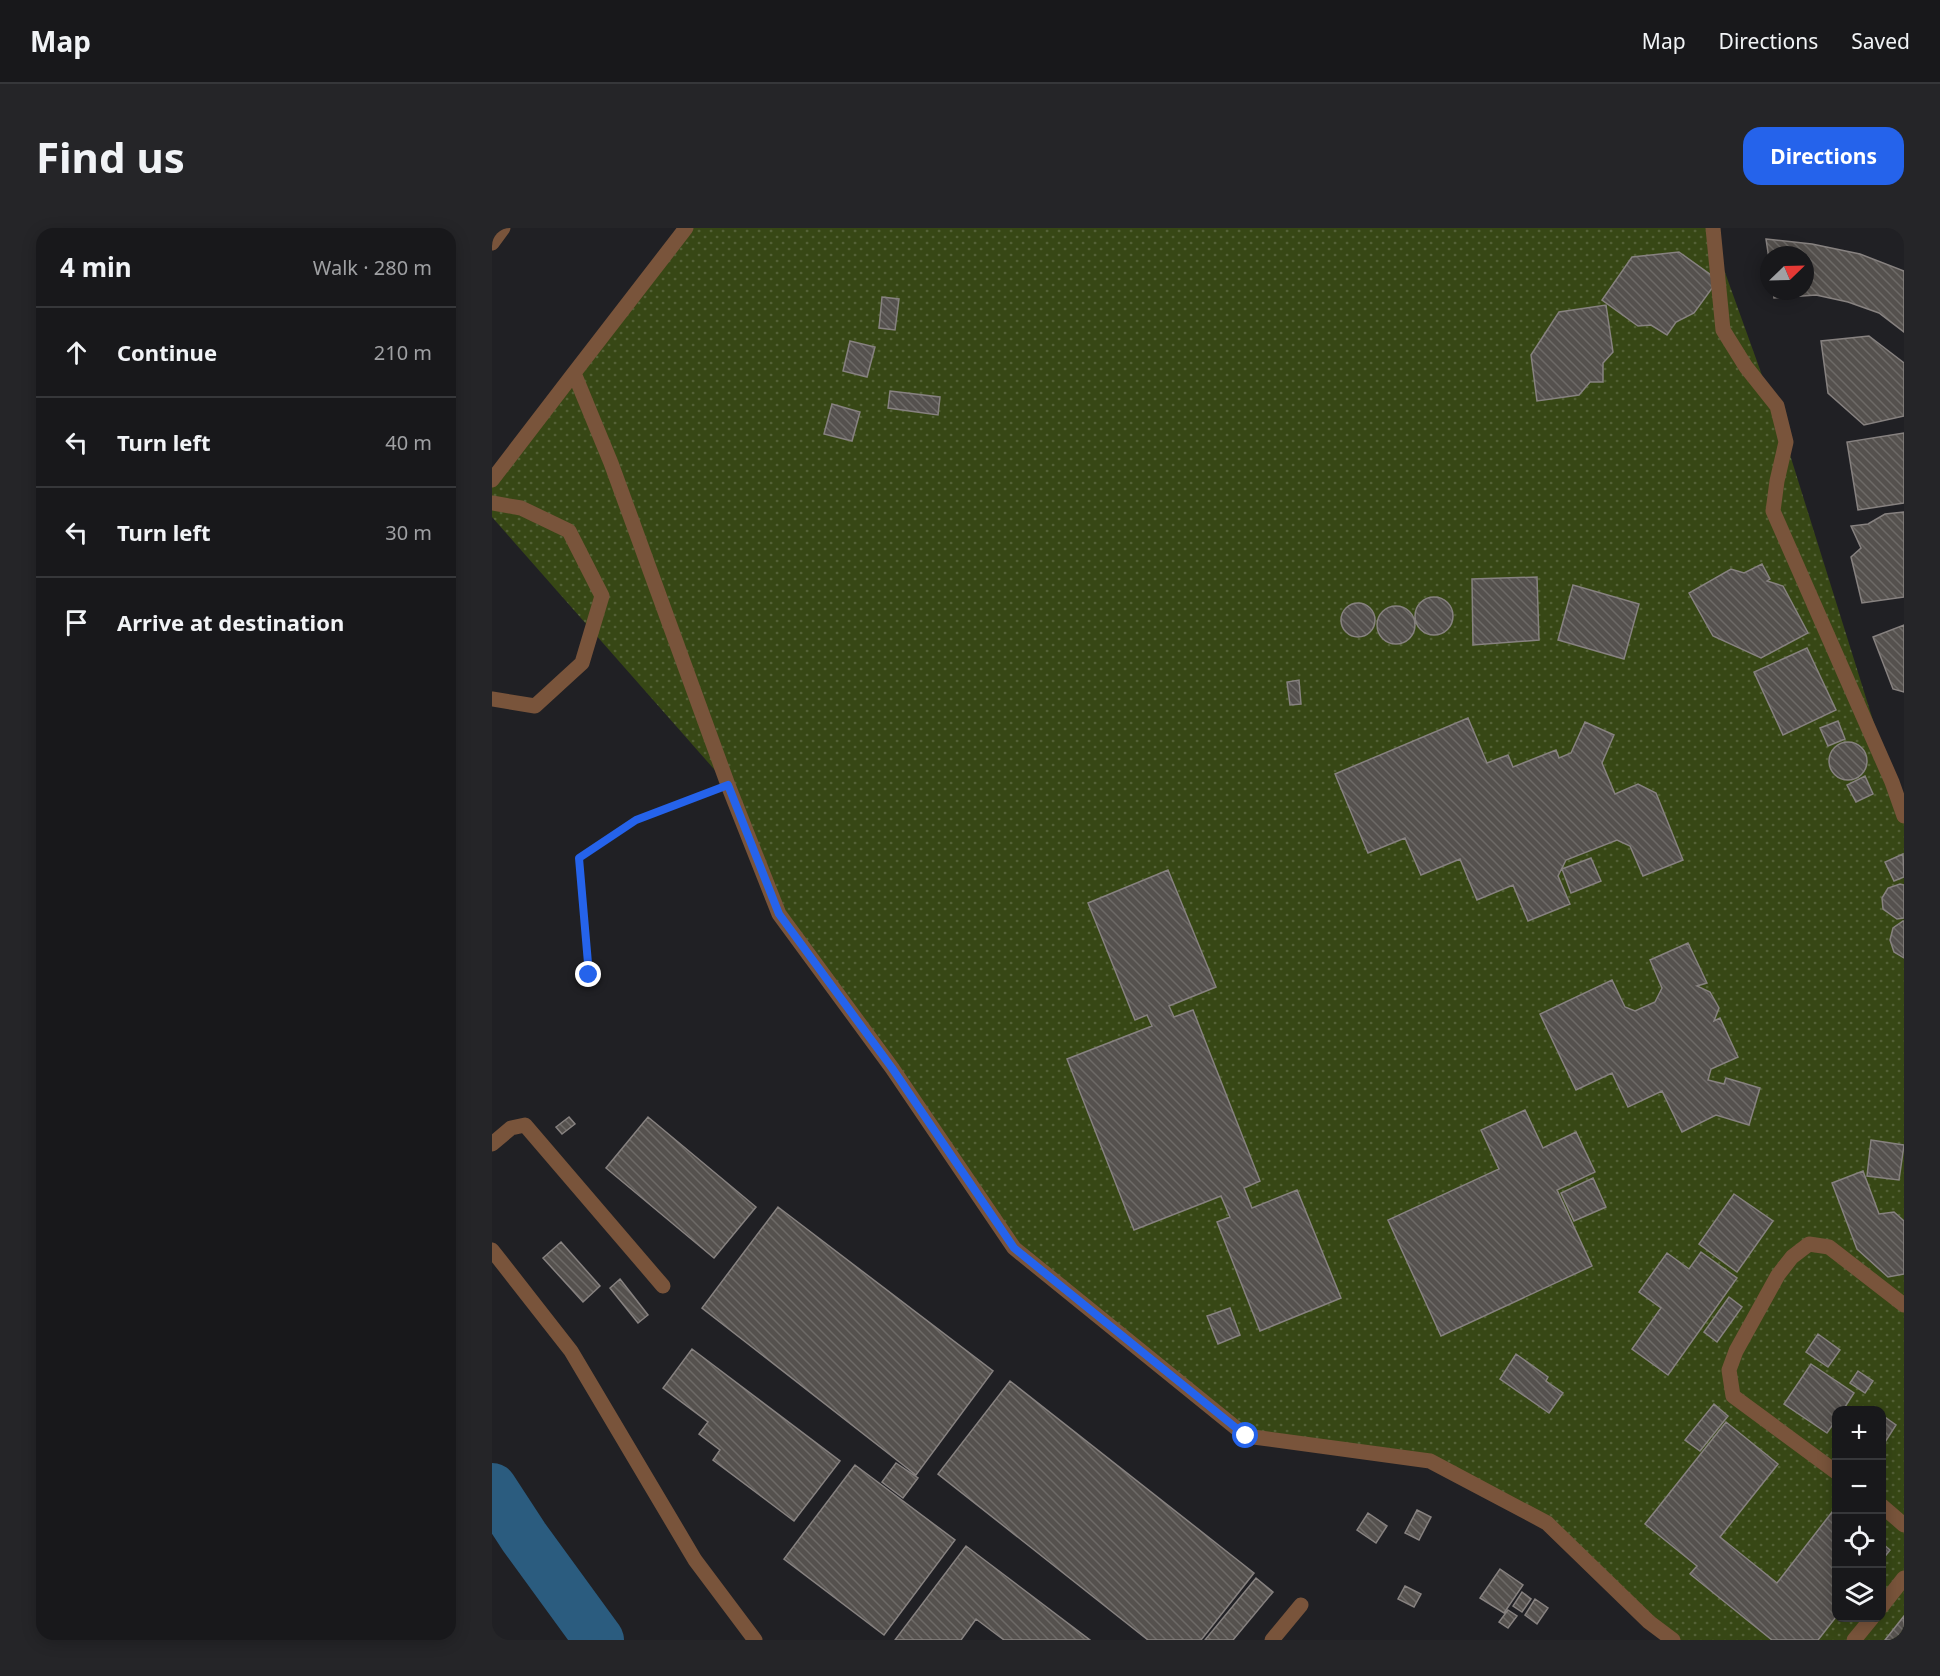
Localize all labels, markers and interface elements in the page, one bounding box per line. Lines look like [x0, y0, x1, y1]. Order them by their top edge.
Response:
text: Map [30, 22, 91, 60]
text: Map [1642, 27, 1686, 55]
text: Directions [1719, 27, 1818, 55]
text: Saved [1851, 27, 1910, 55]
button: Directions [1743, 127, 1904, 185]
text: Find us [36, 128, 185, 185]
north arrow [1760, 246, 1814, 300]
text: 4 min [60, 249, 132, 285]
text: Walk · 280 m [313, 254, 432, 281]
icon: ahead [60, 336, 93, 369]
text: Continue [117, 337, 217, 367]
text: 210 m [374, 339, 432, 366]
icon: left [60, 426, 93, 459]
text: Turn left [117, 427, 211, 457]
text: 40 m [385, 429, 432, 456]
icon: left [60, 516, 93, 549]
text: Turn left [117, 517, 211, 547]
text: 30 m [385, 519, 432, 546]
icon: arrive [60, 606, 93, 639]
text: Arrive at destination [117, 607, 344, 637]
route end [575, 961, 601, 987]
map controls [1832, 1406, 1886, 1622]
button: + [1832, 1406, 1886, 1460]
route start [1232, 1422, 1258, 1448]
button: − [1832, 1460, 1886, 1514]
button: locate [1832, 1514, 1886, 1568]
button: layers [1832, 1568, 1886, 1622]

